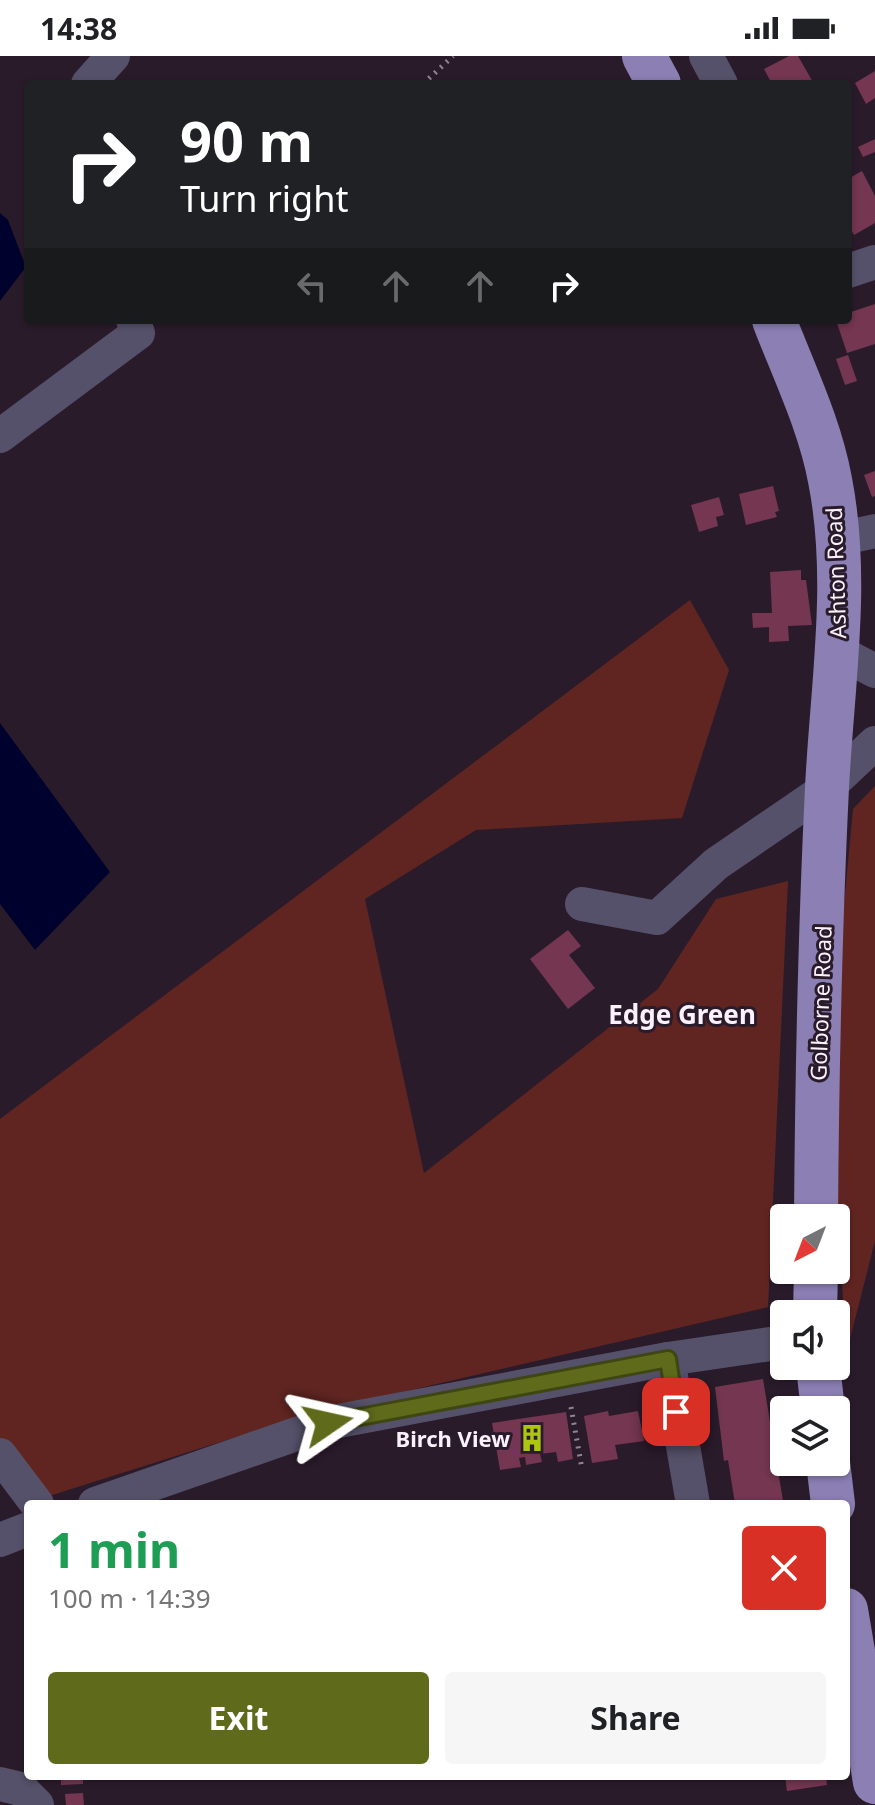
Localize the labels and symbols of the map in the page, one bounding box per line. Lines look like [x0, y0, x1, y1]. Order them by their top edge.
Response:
street label: Ashton Road [818, 507, 852, 639]
street label: Golborne Road [802, 925, 838, 1081]
district label: Edge Green [608, 996, 756, 1032]
north arrow [770, 1204, 850, 1284]
pin [642, 1378, 710, 1446]
position arrow [286, 1381, 370, 1465]
place label: Birch View [396, 1423, 510, 1453]
building icon: Birch View [517, 1423, 547, 1453]

